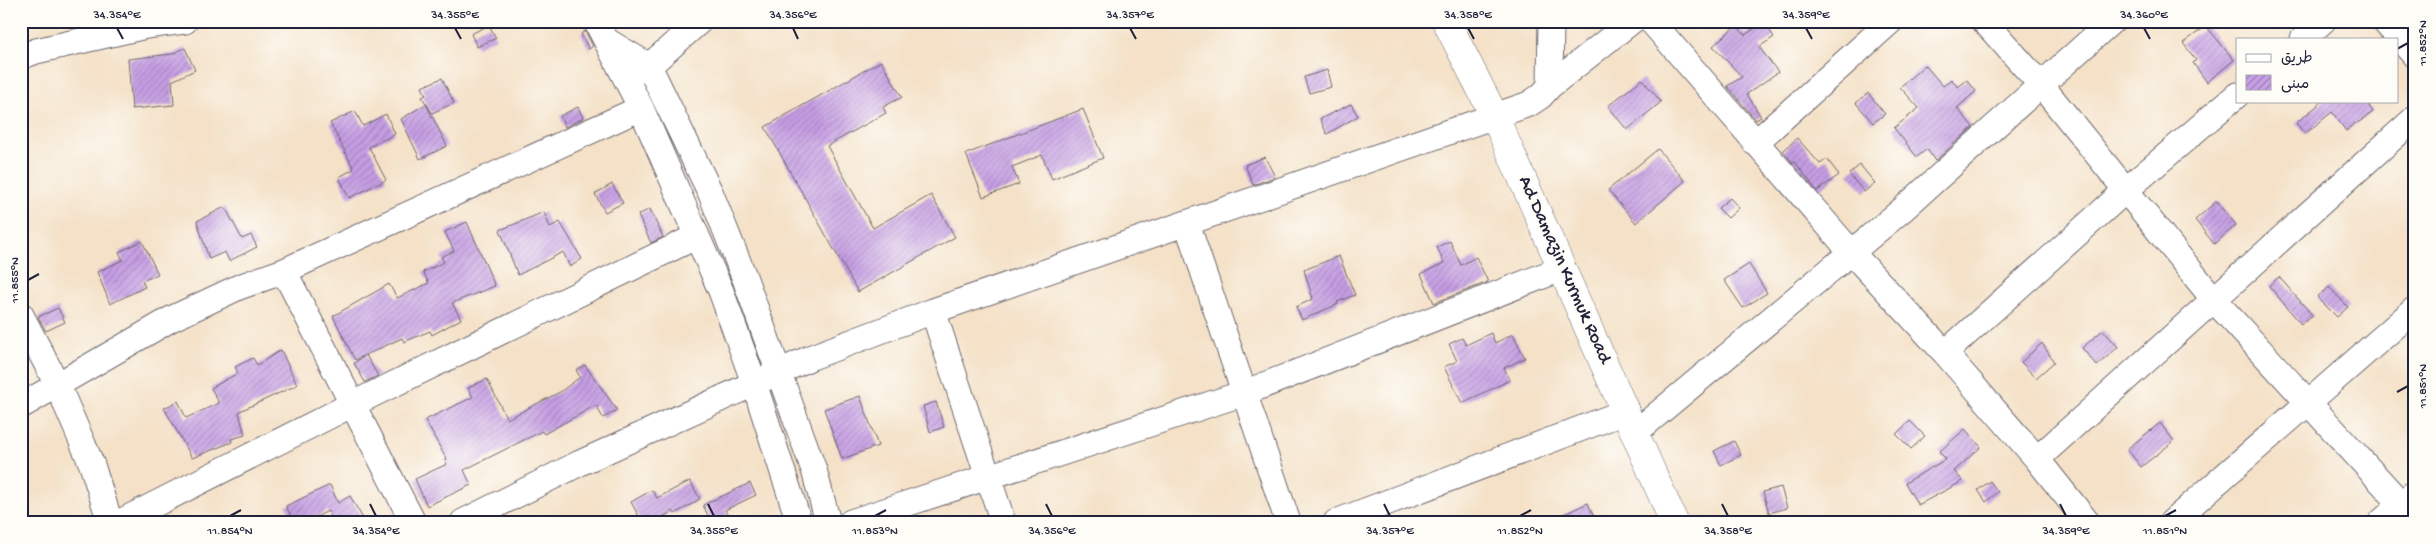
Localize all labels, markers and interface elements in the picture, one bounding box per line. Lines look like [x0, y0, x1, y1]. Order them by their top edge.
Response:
text: 34.354°E [93, 9, 141, 23]
text: 34.355°E [430, 9, 479, 23]
text: 34.356°E [768, 9, 817, 23]
text: 34.357°E [1105, 9, 1154, 23]
text: 34.358°E [1443, 9, 1492, 23]
text: 34.359°E [1781, 9, 1830, 23]
text: 34.360°E [2119, 9, 2168, 23]
text: 11.852°N [2417, 20, 2431, 67]
legend [2236, 38, 2398, 102]
text: طريق [2281, 50, 2313, 68]
text: مبنى [2281, 76, 2309, 94]
street label: Ad Damazin Kurmuk Road [1512, 173, 1617, 369]
text: 11.855°N [9, 257, 23, 304]
text: 11.851°N [2417, 364, 2431, 409]
text: 11.854°N [206, 525, 253, 539]
text: 34.354°E [352, 525, 400, 539]
text: 34.355°E [689, 525, 738, 539]
text: 11.853°N [851, 525, 898, 539]
text: 34.356°E [1027, 525, 1076, 539]
text: 34.357°E [1365, 525, 1414, 539]
text: 11.852°N [1496, 525, 1543, 539]
text: 34.358°E [1703, 525, 1752, 539]
text: 34.359°E [2041, 525, 2090, 539]
text: 11.851°N [2142, 525, 2187, 539]

